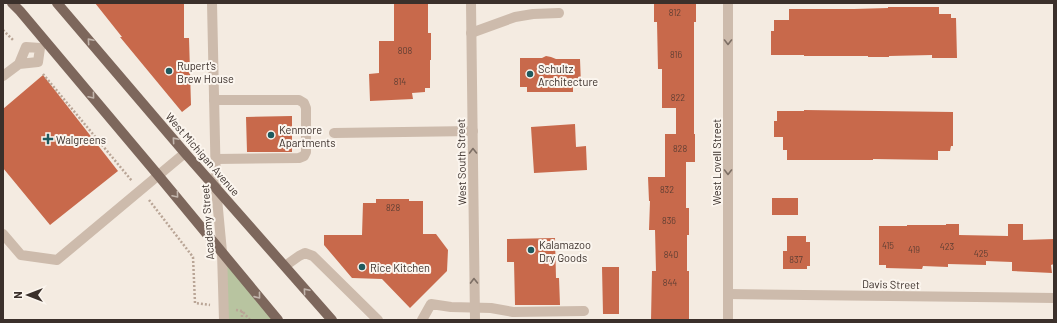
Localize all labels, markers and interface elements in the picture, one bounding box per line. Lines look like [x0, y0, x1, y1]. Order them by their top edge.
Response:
house number: 812 [669, 7, 681, 18]
one-way arrow [88, 39, 95, 46]
one-way arrow [724, 39, 732, 45]
house number: 808 [398, 45, 413, 56]
house number: 816 [670, 49, 682, 60]
place label: Rupert's Brew House [177, 59, 234, 85]
place label: Schultz Architecture [538, 62, 598, 88]
marker: Rupert's Brew House [164, 66, 174, 76]
marker: Schultz Architecture [525, 69, 535, 79]
house number: 814 [394, 76, 406, 87]
one-way arrow [87, 91, 94, 99]
house number: 822 [671, 92, 685, 103]
street label: West Michigan Avenue [163, 110, 243, 198]
street label: West South Street [454, 118, 468, 206]
street label: West Lovell Street [710, 119, 723, 205]
place label: Kenmore Apartments [279, 123, 336, 149]
marker: Kenmore Apartments [266, 130, 276, 140]
place label: Walgreens [56, 133, 106, 146]
marker: Walgreens [43, 134, 53, 144]
one-way arrow [172, 138, 179, 145]
house number: 828 [673, 143, 687, 154]
one-way arrow [469, 148, 477, 154]
one-way arrow [724, 169, 732, 175]
street label: Academy Street [198, 184, 216, 260]
house number: 832 [660, 184, 674, 195]
one-way arrow [171, 191, 178, 198]
house number: 828 [386, 202, 400, 213]
house number: 836 [662, 215, 676, 226]
place label: Kalamazoo Dry Goods [539, 238, 591, 264]
house number: 415 [882, 240, 894, 251]
house number: 423 [940, 241, 955, 252]
house number: 419 [908, 244, 920, 255]
marker: Kalamazoo Dry Goods [526, 245, 536, 255]
house number: 425 [974, 248, 989, 259]
house number: 840 [664, 249, 678, 260]
house number: 837 [789, 254, 804, 265]
place label: Rice Kitchen [370, 261, 430, 274]
marker: Rice Kitchen [357, 262, 367, 272]
north arrow [8, 275, 48, 315]
house number: 844 [663, 277, 677, 288]
street label: Davis Street [862, 277, 920, 291]
one-way arrow [470, 278, 478, 284]
one-way arrow [304, 288, 311, 295]
text: N [11, 291, 24, 299]
one-way arrow [254, 291, 261, 298]

